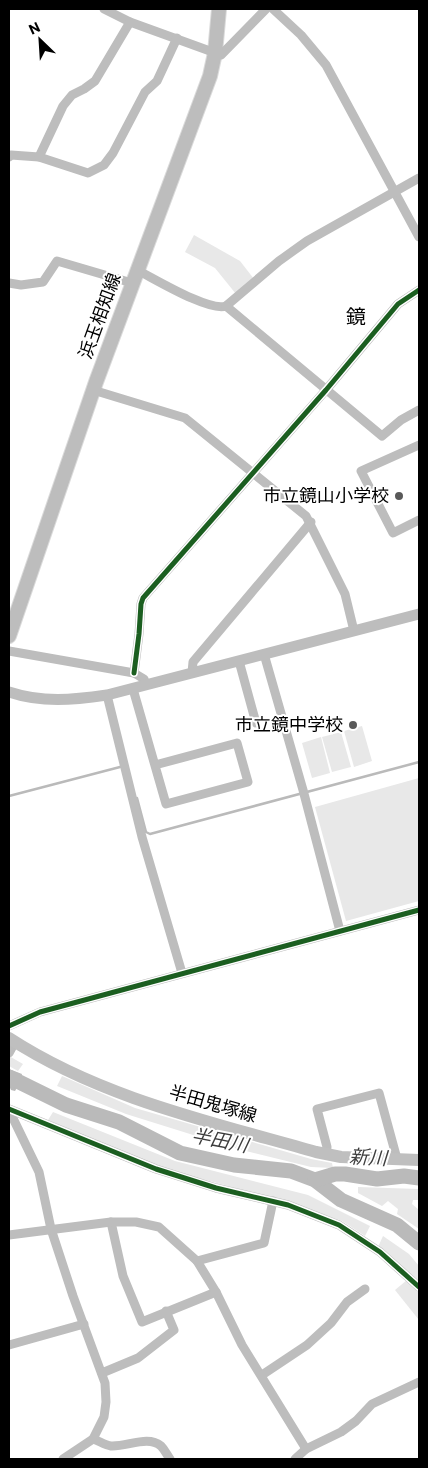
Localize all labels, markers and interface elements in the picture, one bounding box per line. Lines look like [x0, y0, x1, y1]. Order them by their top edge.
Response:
north arrow [15, 15, 65, 65]
text: N [26, 18, 43, 38]
street label: 浜玉相知線 [73, 270, 125, 362]
district label: 鏡 [346, 304, 366, 328]
place label: 市立鏡山小学校 [263, 484, 389, 506]
marker: 市立鏡山小学校 [393, 490, 405, 502]
place label: 市立鏡中学校 [235, 713, 343, 735]
marker: 市立鏡中学校 [347, 719, 359, 731]
street label: 半田鬼塚線 [167, 1080, 260, 1126]
water label: 半田川 [190, 1123, 252, 1157]
water label: 新川 [348, 1144, 390, 1169]

